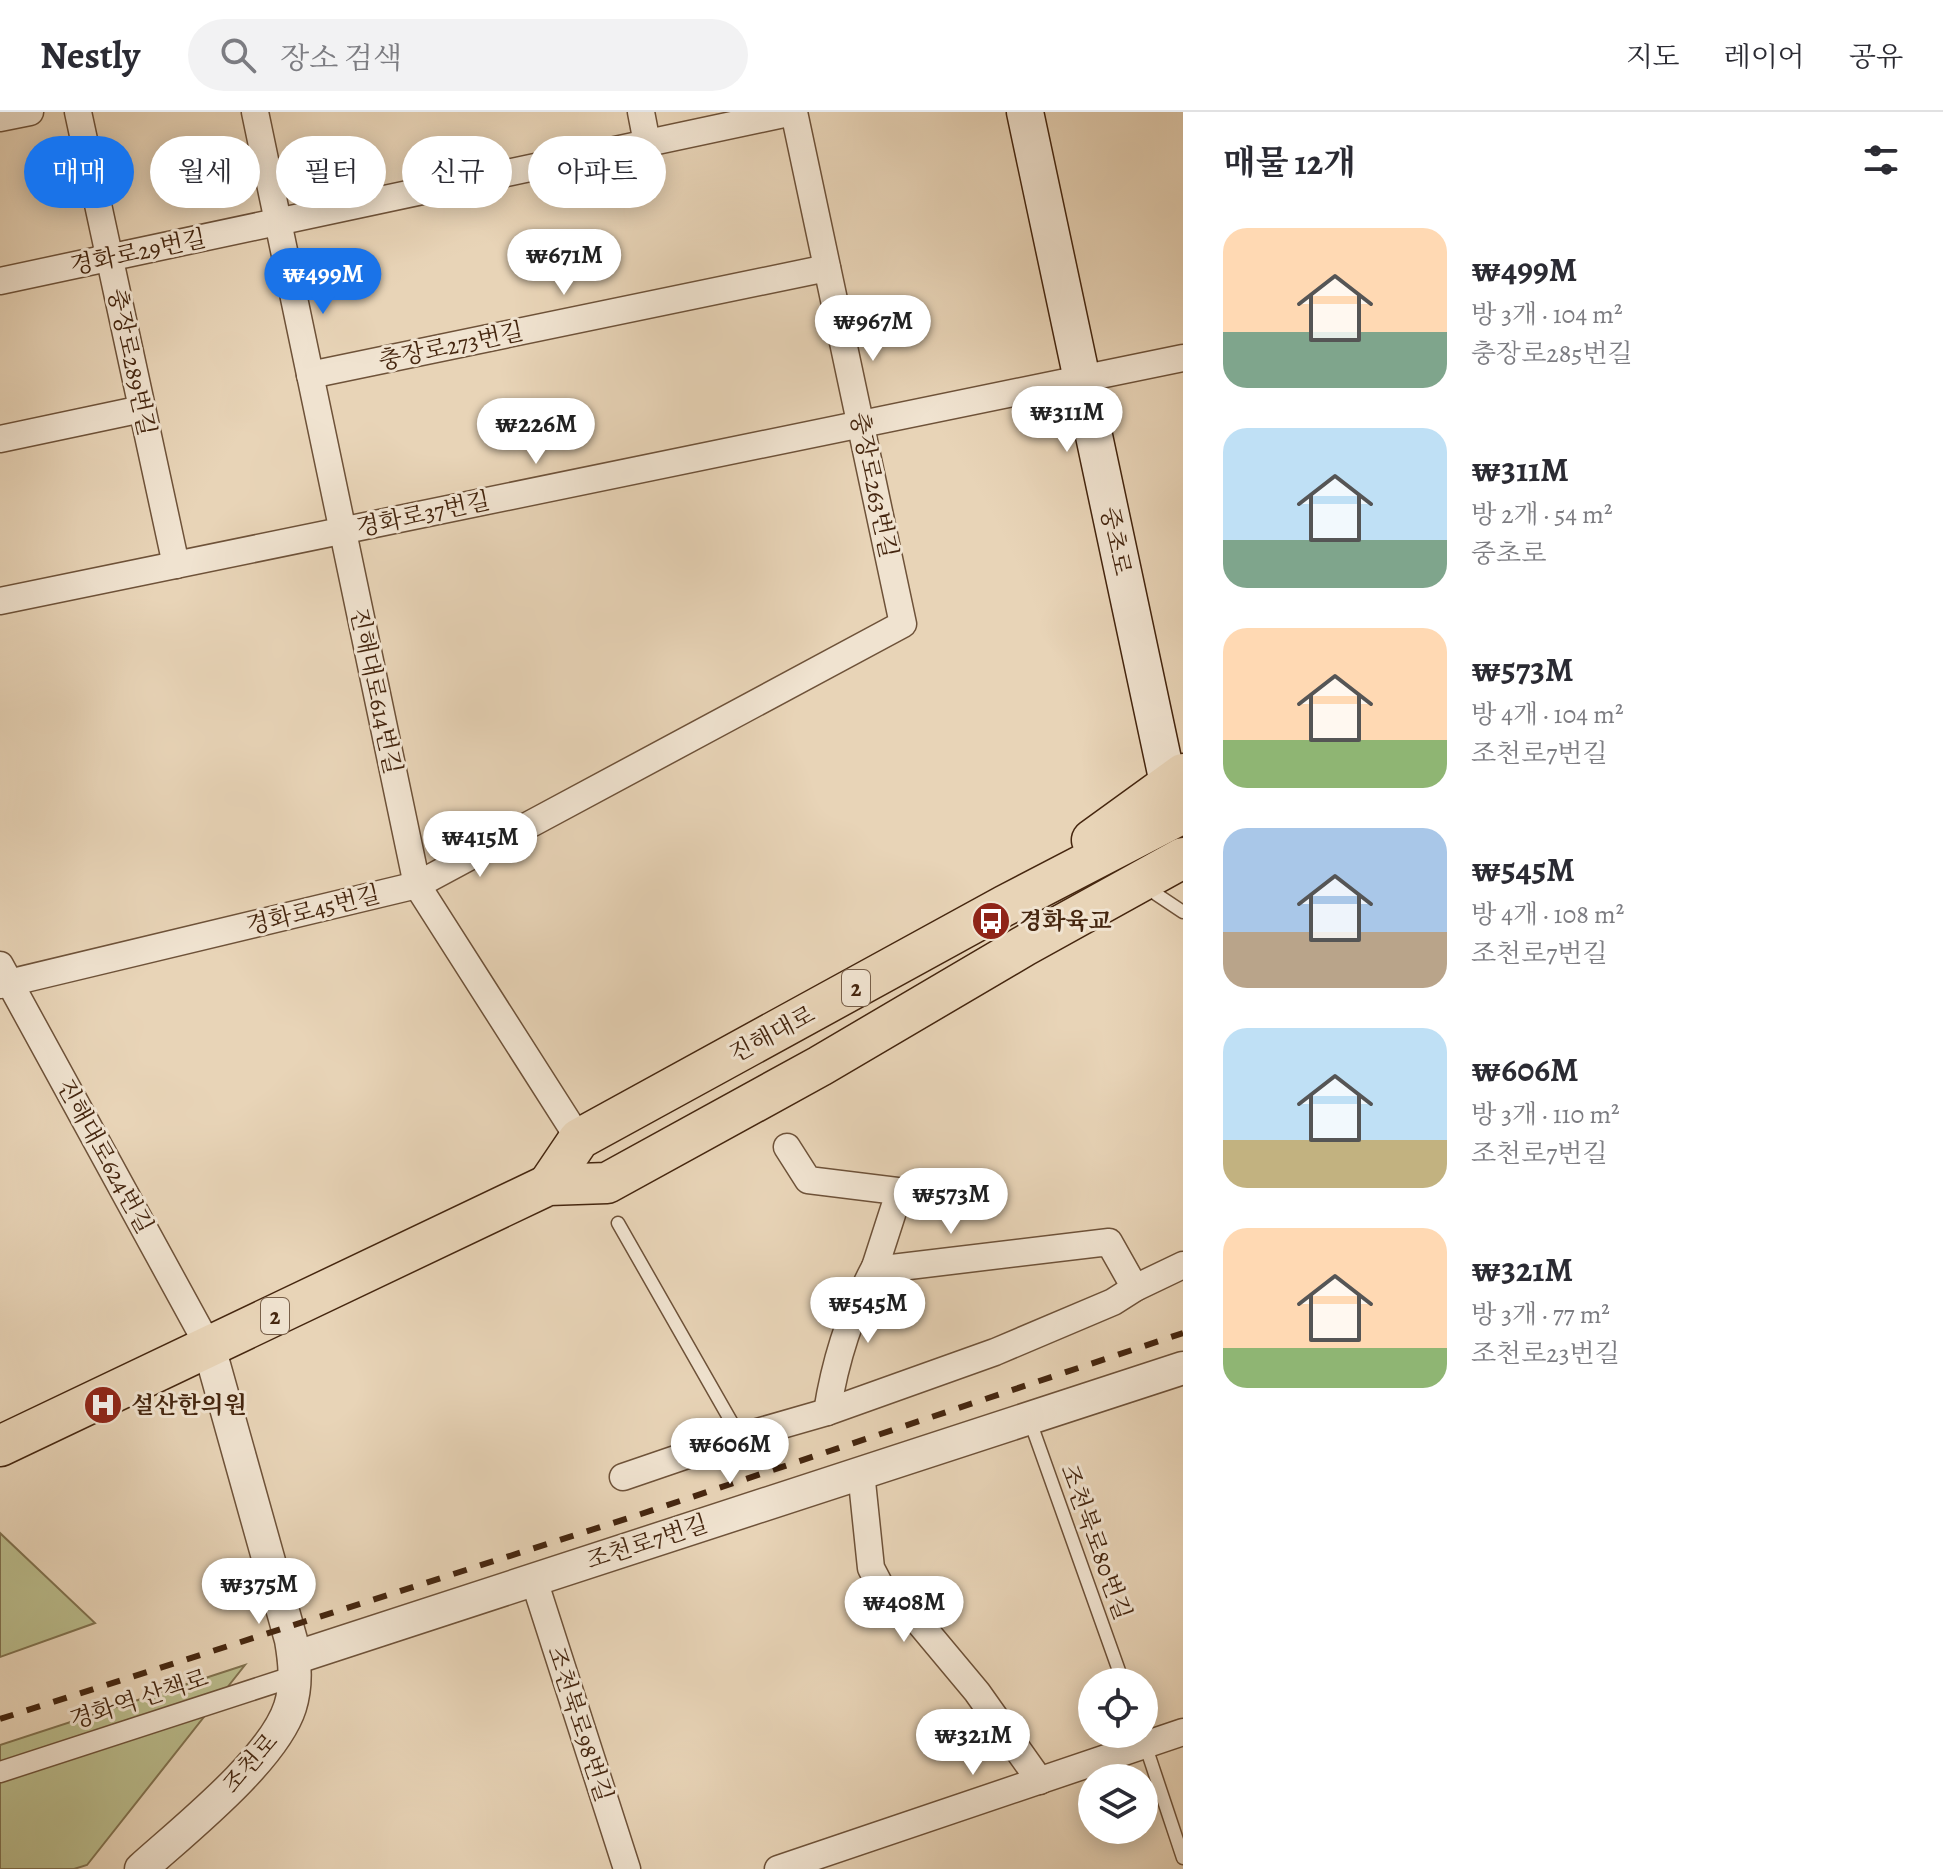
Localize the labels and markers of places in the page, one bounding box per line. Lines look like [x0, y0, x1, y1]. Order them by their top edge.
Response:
pin: ₩671M [508, 229, 620, 297]
pin: ₩499M [267, 248, 379, 316]
pin: ₩967M [817, 295, 929, 363]
pin: ₩311M [1011, 386, 1123, 454]
pin: ₩226M [480, 398, 592, 466]
pin: ₩415M [424, 811, 536, 879]
bus stop icon: 경화육교 [970, 900, 1012, 942]
place label: 경화육교 [1019, 905, 1112, 937]
pin: ₩573M [895, 1168, 1007, 1236]
pin: ₩545M [812, 1277, 924, 1345]
hospital icon: 설산한의원 [82, 1384, 124, 1426]
place label: 설산한의원 [131, 1389, 247, 1421]
pin: ₩606M [674, 1418, 786, 1486]
pin: ₩375M [203, 1558, 315, 1626]
pin: ₩408M [848, 1576, 960, 1644]
pin: ₩321M [917, 1709, 1029, 1777]

